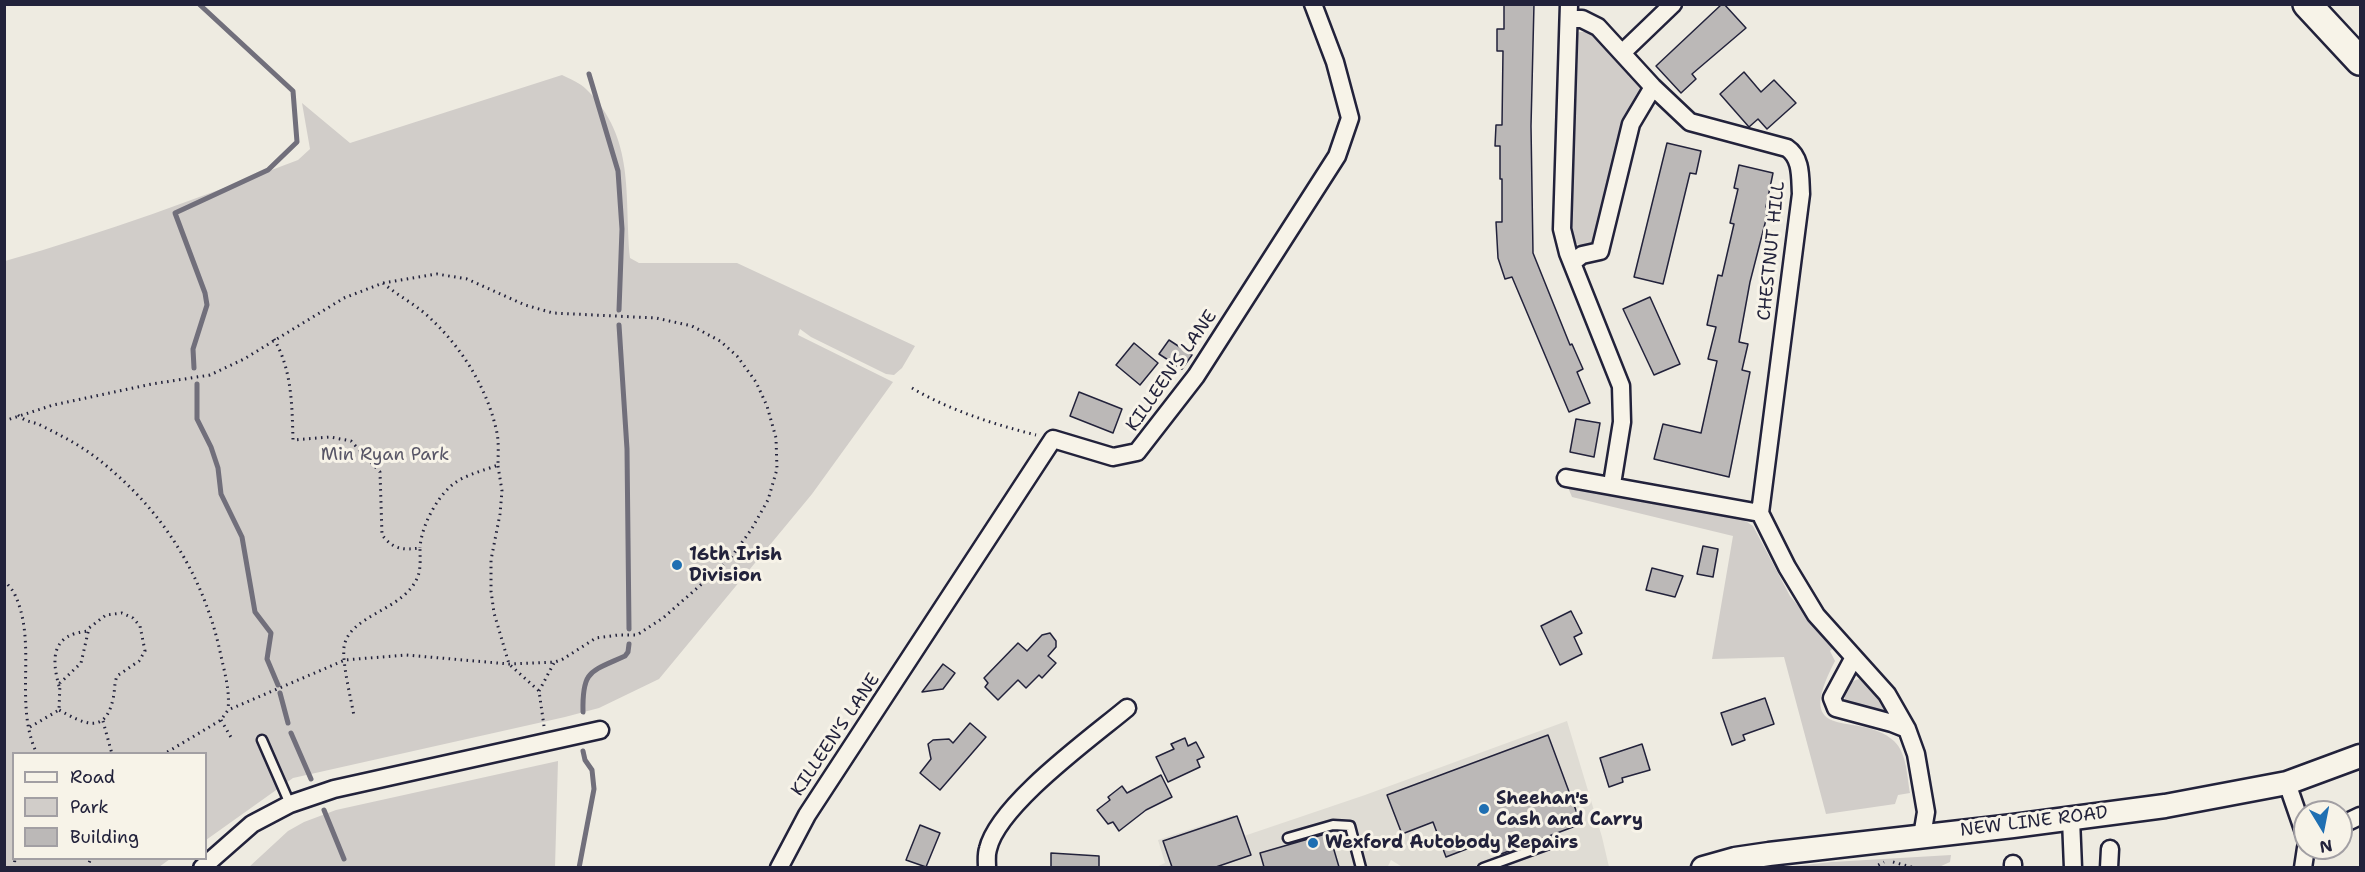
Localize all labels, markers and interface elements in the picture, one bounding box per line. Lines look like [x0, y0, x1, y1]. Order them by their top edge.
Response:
street label: CHESTNUT HILL [1754, 180, 1790, 322]
street label: KILLEEN'S LANE [1122, 306, 1222, 436]
park label: Min Ryan Park [321, 444, 449, 466]
place label: 16th Irish Division [689, 544, 782, 586]
marker: 16th Irish Division [670, 558, 684, 572]
street label: KILLEEN'S LANE [787, 670, 885, 800]
legend [12, 752, 207, 860]
text: Road [70, 765, 115, 789]
place label: Sheehan's Cash and Carry [1496, 788, 1643, 830]
text: Park [70, 795, 109, 819]
north arrow [2293, 800, 2353, 860]
marker: Sheehan's Cash and Carry [1477, 802, 1491, 816]
street label: NEW LINE ROAD [1959, 802, 2109, 842]
text: Building [70, 825, 139, 849]
place label: Wexford Autobody Repairs [1325, 832, 1578, 854]
text: N [2318, 835, 2334, 858]
marker: Wexford Autobody Repairs [1306, 836, 1320, 850]

